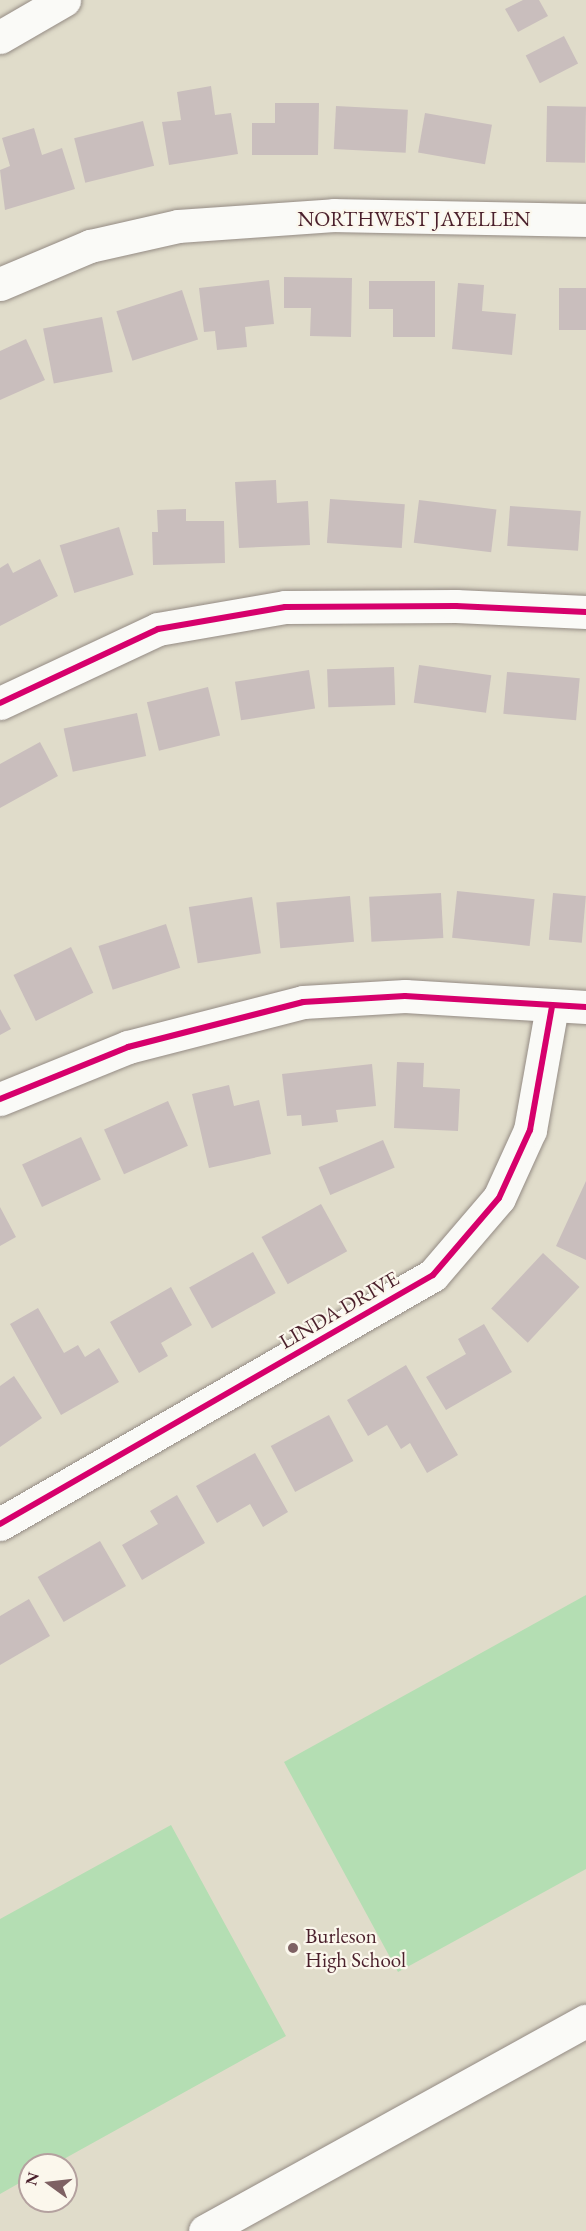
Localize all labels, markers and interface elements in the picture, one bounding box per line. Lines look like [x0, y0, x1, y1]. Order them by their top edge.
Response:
street label: NORTHWEST JAYELLEN [298, 206, 530, 232]
street label: LINDA DRIVE [275, 1266, 403, 1354]
place label: Burleson High School [305, 1923, 406, 1973]
marker: Burleson High School [286, 1941, 300, 1955]
north arrow [18, 2153, 78, 2213]
text: N [20, 2170, 44, 2188]

